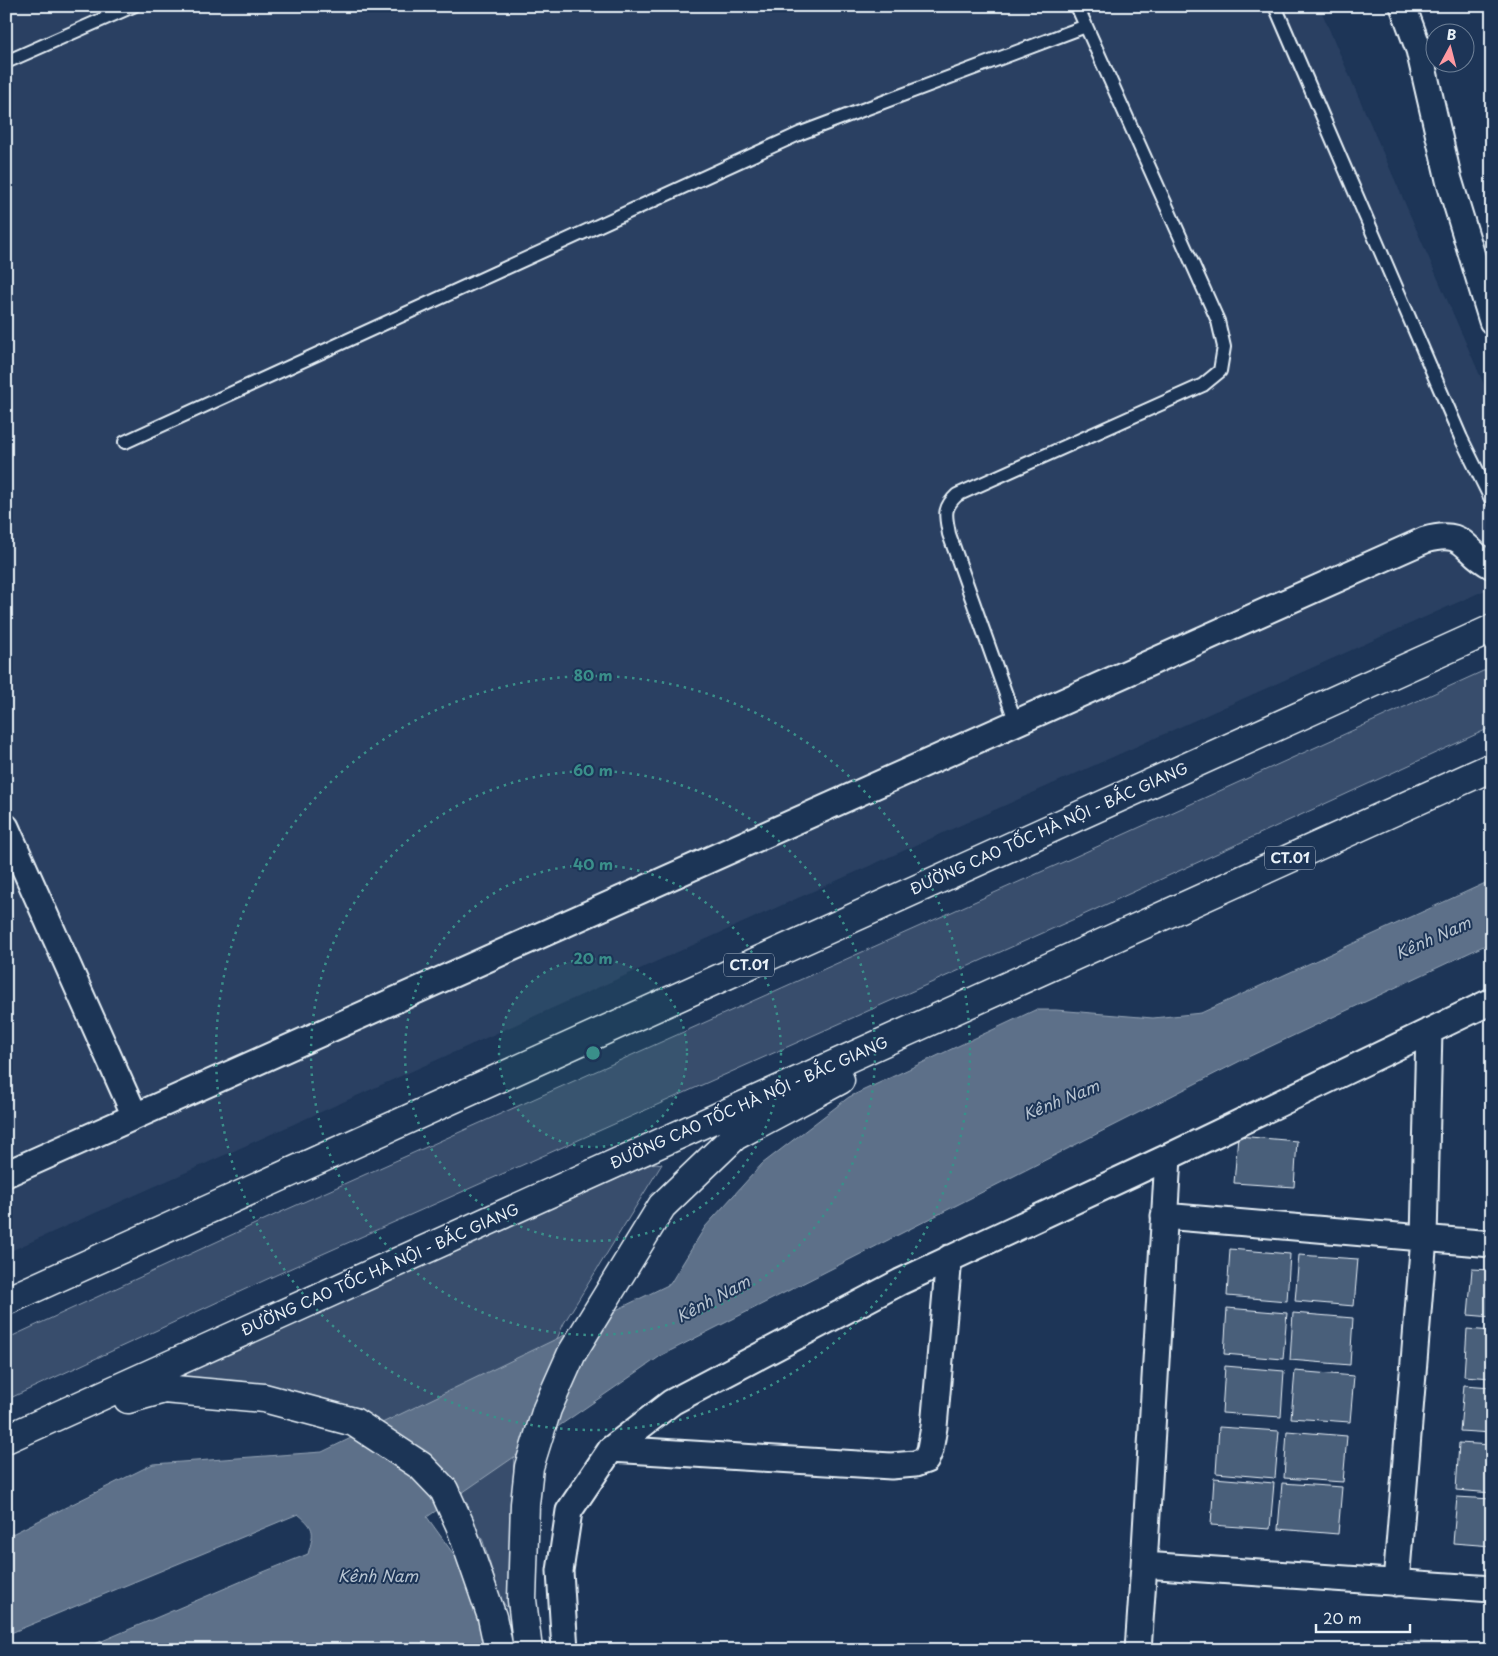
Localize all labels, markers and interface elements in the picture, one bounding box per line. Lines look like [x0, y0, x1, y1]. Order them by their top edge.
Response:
north arrow [1426, 22, 1476, 72]
text: B [1446, 24, 1458, 46]
text: 80 m [573, 663, 613, 686]
street label: ĐƯỜNG CAO TỐC HÀ NỘI - BẮC GIANG [905, 755, 1191, 900]
text: 60 m [573, 758, 613, 781]
road number: CT.01 [1265, 846, 1315, 870]
text: 40 m [573, 852, 613, 875]
water label: Kênh Nam [1391, 910, 1475, 964]
text: 20 m [574, 946, 612, 969]
road number: CT.01 [724, 954, 774, 976]
street label: ĐƯỜNG CAO TỐC HÀ NỘI - BẮC GIANG [605, 1029, 891, 1174]
centre of rings [584, 1044, 602, 1062]
water label: Kênh Nam [1019, 1073, 1103, 1125]
street label: ĐƯỜNG CAO TỐC HÀ NỘI - BẮC GIANG [236, 1196, 522, 1341]
water label: Kênh Nam [671, 1268, 754, 1328]
water label: Kênh Nam [338, 1563, 419, 1587]
scale bar [1316, 1601, 1409, 1633]
text: 20 m [1323, 1606, 1362, 1629]

